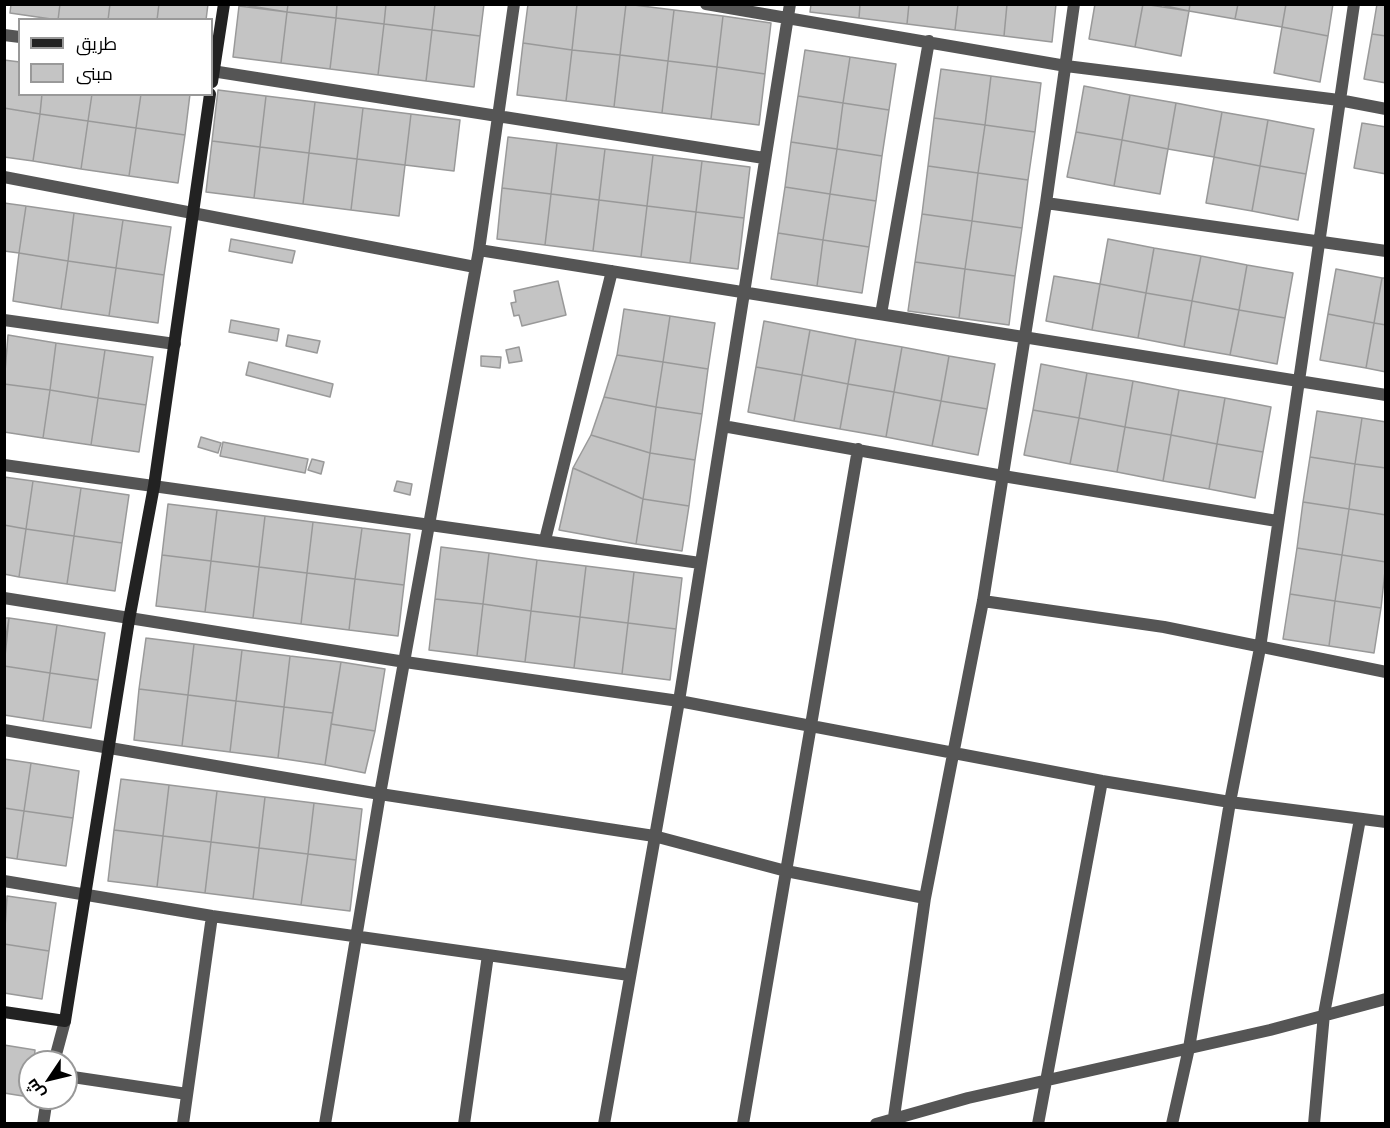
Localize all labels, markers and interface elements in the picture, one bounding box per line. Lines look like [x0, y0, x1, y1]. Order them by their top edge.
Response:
legend [18, 18, 213, 96]
text: طريق [76, 32, 117, 54]
text: مبنى [76, 62, 113, 84]
north arrow [18, 1050, 78, 1110]
text: ش [21, 1076, 48, 1103]

